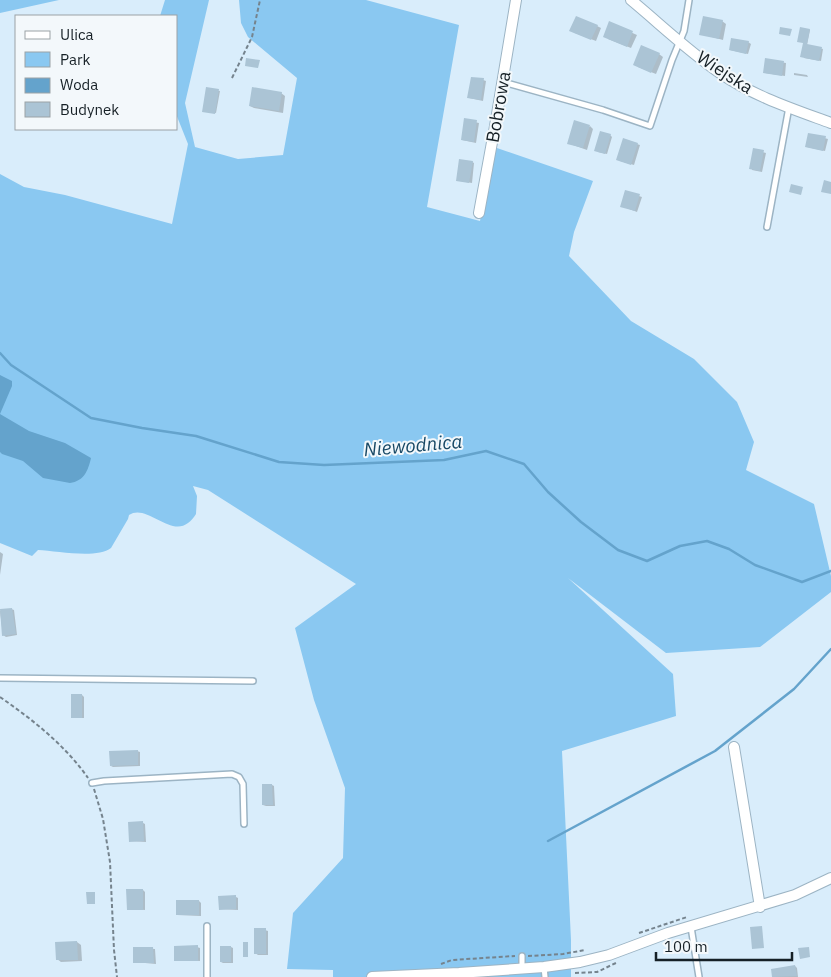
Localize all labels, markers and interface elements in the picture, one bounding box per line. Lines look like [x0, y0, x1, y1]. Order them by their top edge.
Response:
legend [15, 15, 178, 130]
text: Ulica [60, 25, 94, 44]
street label: Wiejska [692, 45, 758, 99]
text: Park [60, 50, 90, 69]
street label: Bobrowa [480, 69, 516, 144]
text: Woda [60, 75, 98, 94]
text: Budynek [60, 100, 119, 119]
water label: Niewodnica [363, 429, 463, 461]
scale bar [656, 930, 792, 962]
text: 100 m [664, 937, 708, 956]

